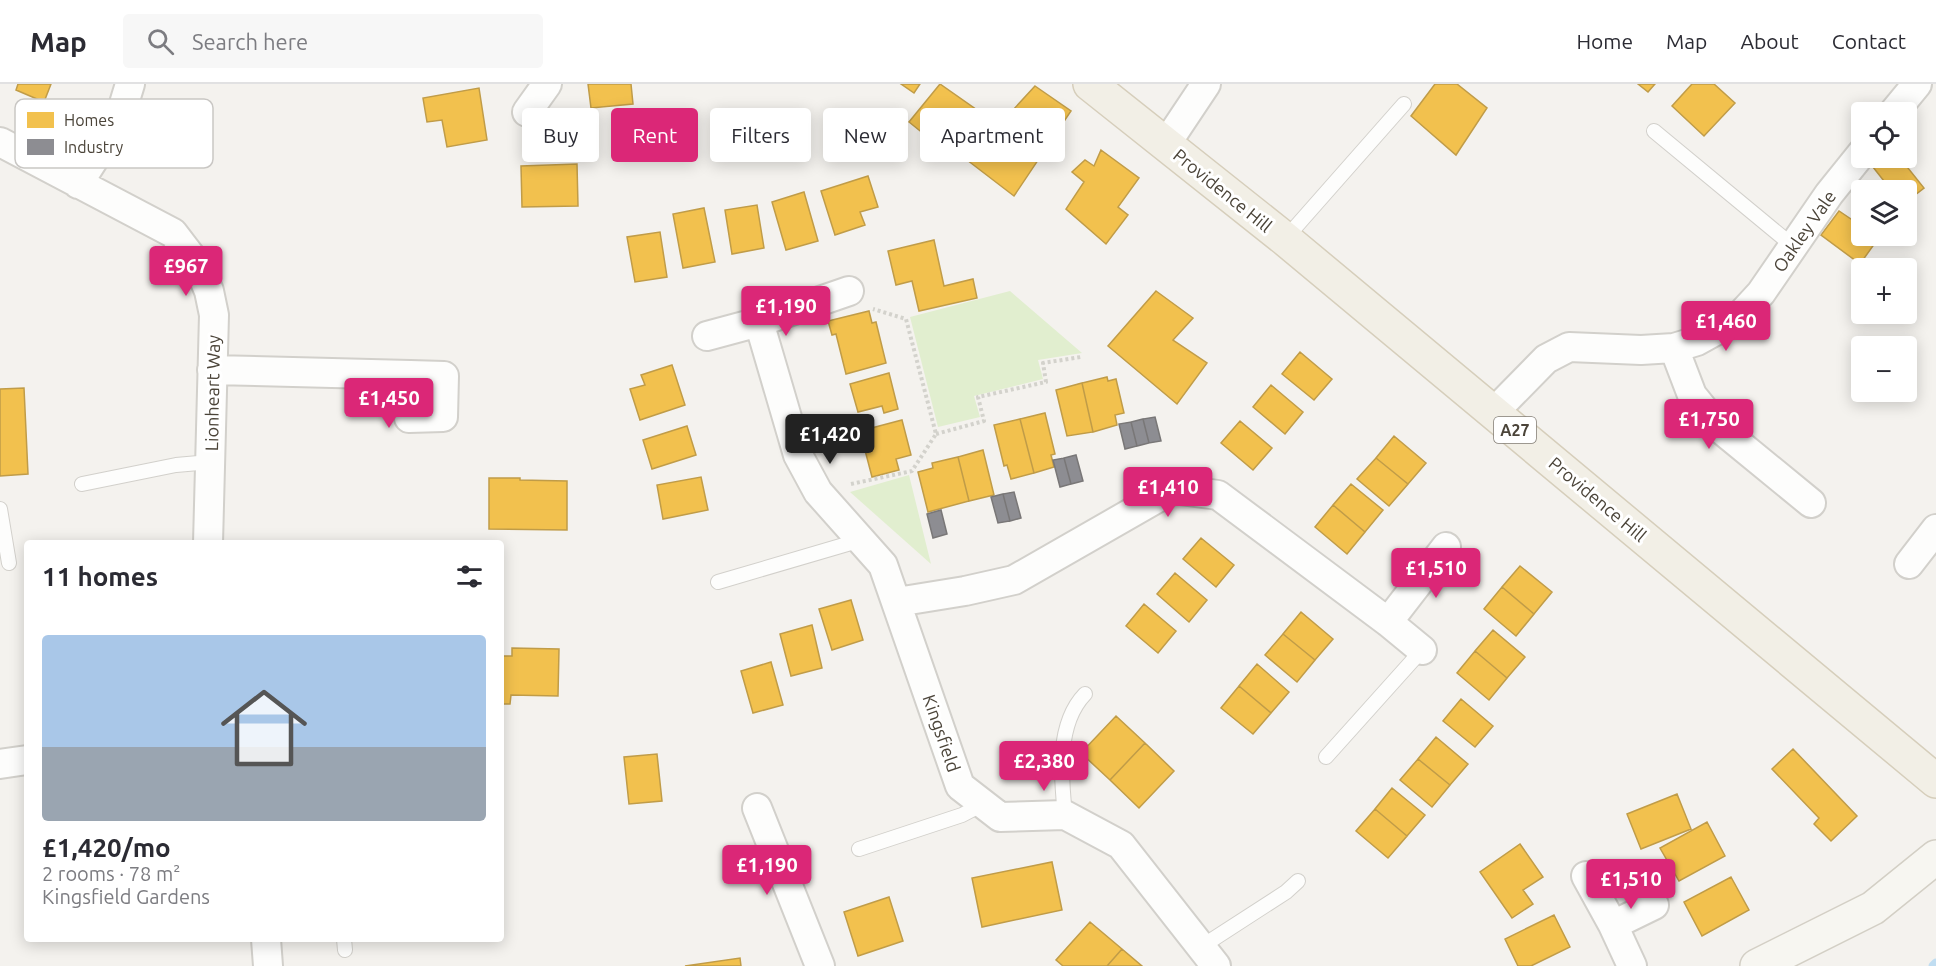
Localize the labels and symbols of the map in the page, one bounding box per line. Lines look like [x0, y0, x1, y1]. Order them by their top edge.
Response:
legend [15, 99, 213, 168]
text: Homes [64, 111, 114, 129]
text: Industry [64, 138, 123, 156]
street label: Providence Hill [1170, 144, 1276, 236]
street label: Oakley Vale [1769, 186, 1839, 276]
pin: £967 [150, 246, 222, 297]
pin: £1,190 [737, 286, 835, 337]
pin: £1,460 [1677, 301, 1775, 352]
street label: Lionheart Way [201, 334, 223, 451]
pin: £1,450 [340, 378, 438, 429]
pin: £1,750 [1660, 399, 1758, 450]
pin: £1,420 [781, 414, 879, 465]
road number: A27 [1494, 417, 1536, 443]
street label: Providence Hill [1545, 453, 1651, 546]
pin: £1,410 [1119, 467, 1217, 518]
pin: £1,510 [1387, 548, 1485, 599]
street label: Kingsfield [919, 692, 965, 774]
pin: £2,380 [995, 741, 1093, 792]
pin: £1,190 [718, 845, 816, 896]
pin: £1,510 [1582, 859, 1680, 910]

